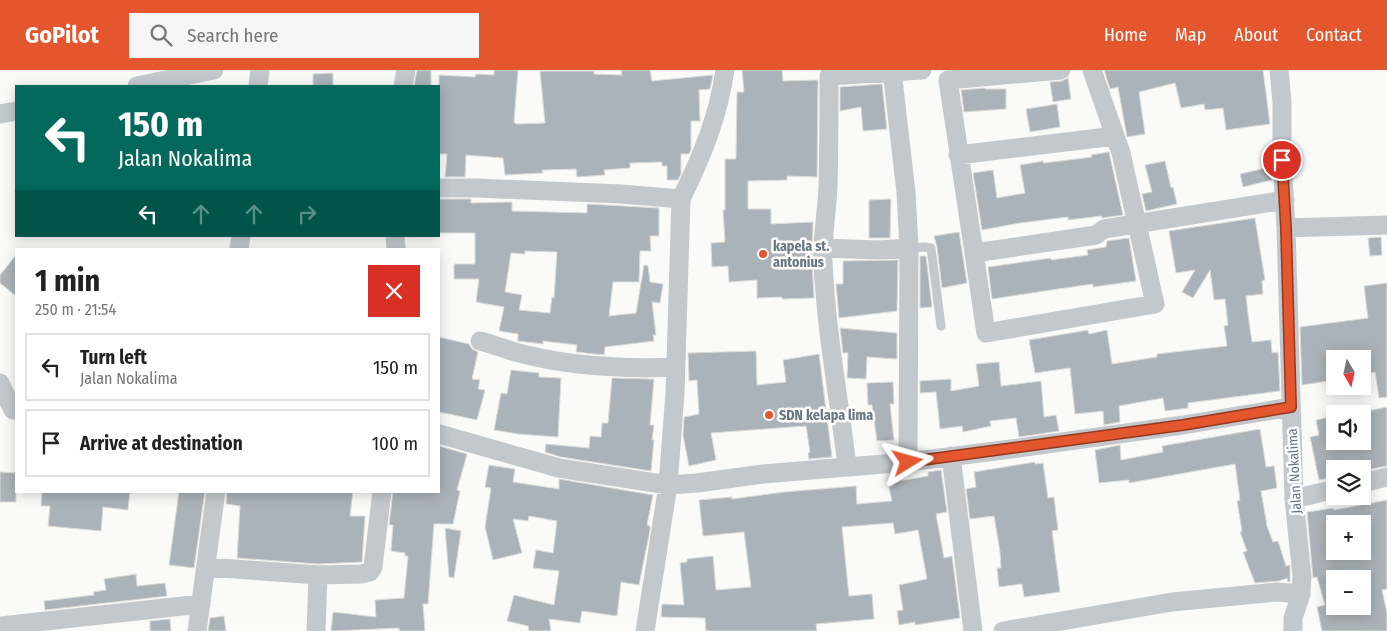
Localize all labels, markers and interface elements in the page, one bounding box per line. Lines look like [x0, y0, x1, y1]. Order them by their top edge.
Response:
search box [129, 13, 479, 58]
text: GoPilot [25, 21, 99, 49]
icon: search [147, 21, 175, 49]
text: Search here [187, 24, 279, 47]
text: Home [1104, 24, 1147, 46]
text: Map [1175, 24, 1206, 46]
text: About [1234, 24, 1278, 46]
text: Contact [1306, 24, 1362, 46]
text: 150 m [118, 103, 203, 145]
icon: left [35, 105, 100, 170]
pin [1261, 139, 1303, 181]
text: Jalan Nokalima [118, 145, 252, 172]
icon: arrive [1268, 146, 1296, 174]
icon: left [134, 200, 162, 228]
icon: ahead [187, 200, 215, 228]
icon: ahead [240, 200, 268, 228]
icon: right [293, 200, 321, 228]
place label: kapela st. antonius [773, 238, 830, 271]
marker: kapela st. antonius [757, 248, 769, 260]
text: 1 min [35, 263, 100, 299]
button: close [368, 265, 420, 317]
text: 250 m · 21:54 [35, 300, 116, 319]
text: Turn left [80, 346, 147, 369]
north arrow [1326, 350, 1371, 395]
map controls [1326, 350, 1371, 615]
icon: left [37, 353, 65, 381]
text: 150 m [373, 356, 418, 379]
text: Jalan Nokalima [80, 369, 178, 388]
button: sound [1326, 405, 1371, 450]
place label: SDN kelapa lima [779, 407, 873, 424]
marker: SDN kelapa lima [763, 409, 775, 421]
street label: Jalan Nokalima [1284, 428, 1305, 514]
icon: arrive [37, 429, 65, 457]
text: Arrive at destination [80, 432, 243, 455]
text: 100 m [372, 432, 418, 455]
position arrow [881, 435, 933, 487]
button: layers [1326, 460, 1371, 505]
button: + [1326, 515, 1371, 560]
button: − [1326, 570, 1371, 615]

